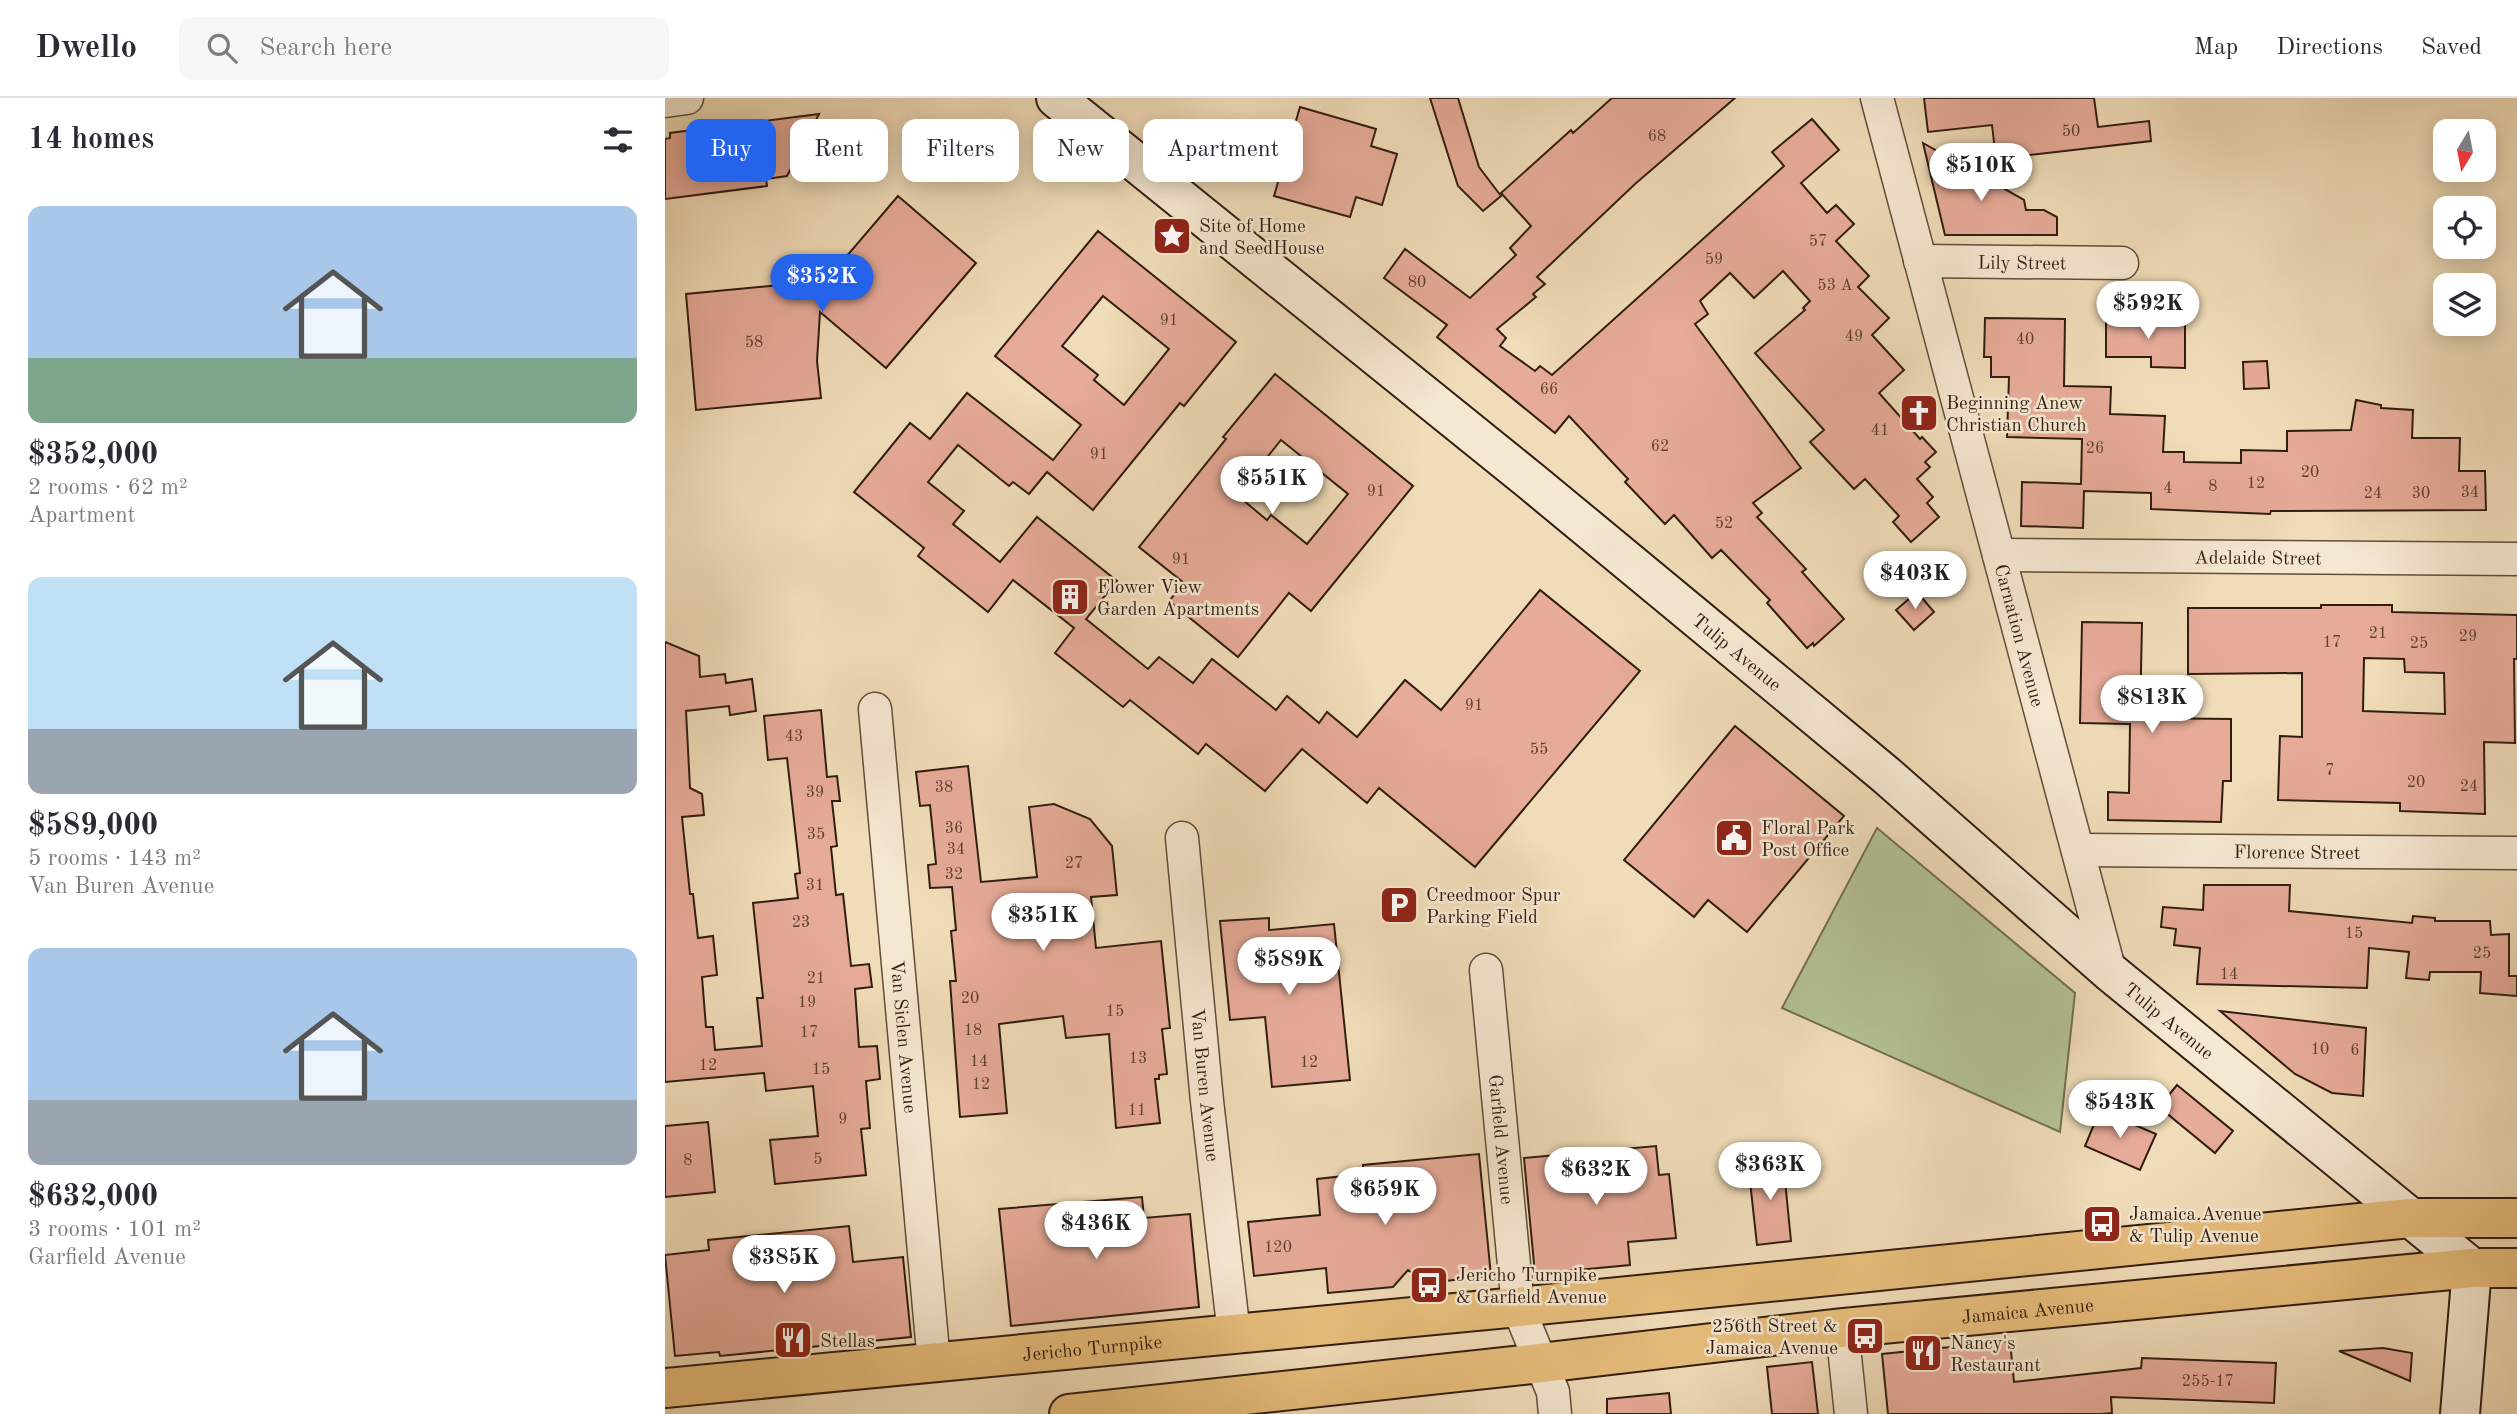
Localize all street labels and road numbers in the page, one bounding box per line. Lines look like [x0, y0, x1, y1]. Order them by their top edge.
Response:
street label: Lily Street [1977, 255, 2066, 274]
street label: Adelaide Street [2194, 550, 2322, 569]
street label: Carnation Avenue [1990, 563, 2046, 709]
street label: Tulip Avenue [1687, 611, 1784, 696]
street label: Florence Street [2233, 844, 2361, 864]
street label: Van Siclen Avenue [886, 960, 918, 1114]
street label: Tulip Avenue [2119, 980, 2216, 1064]
street label: Van Buren Avenue [1186, 1008, 1221, 1163]
street label: Garfield Avenue [1484, 1074, 1515, 1205]
street label: Jamaica Avenue [1961, 1297, 2095, 1329]
street label: Jericho Turnpike [1021, 1334, 1163, 1366]

